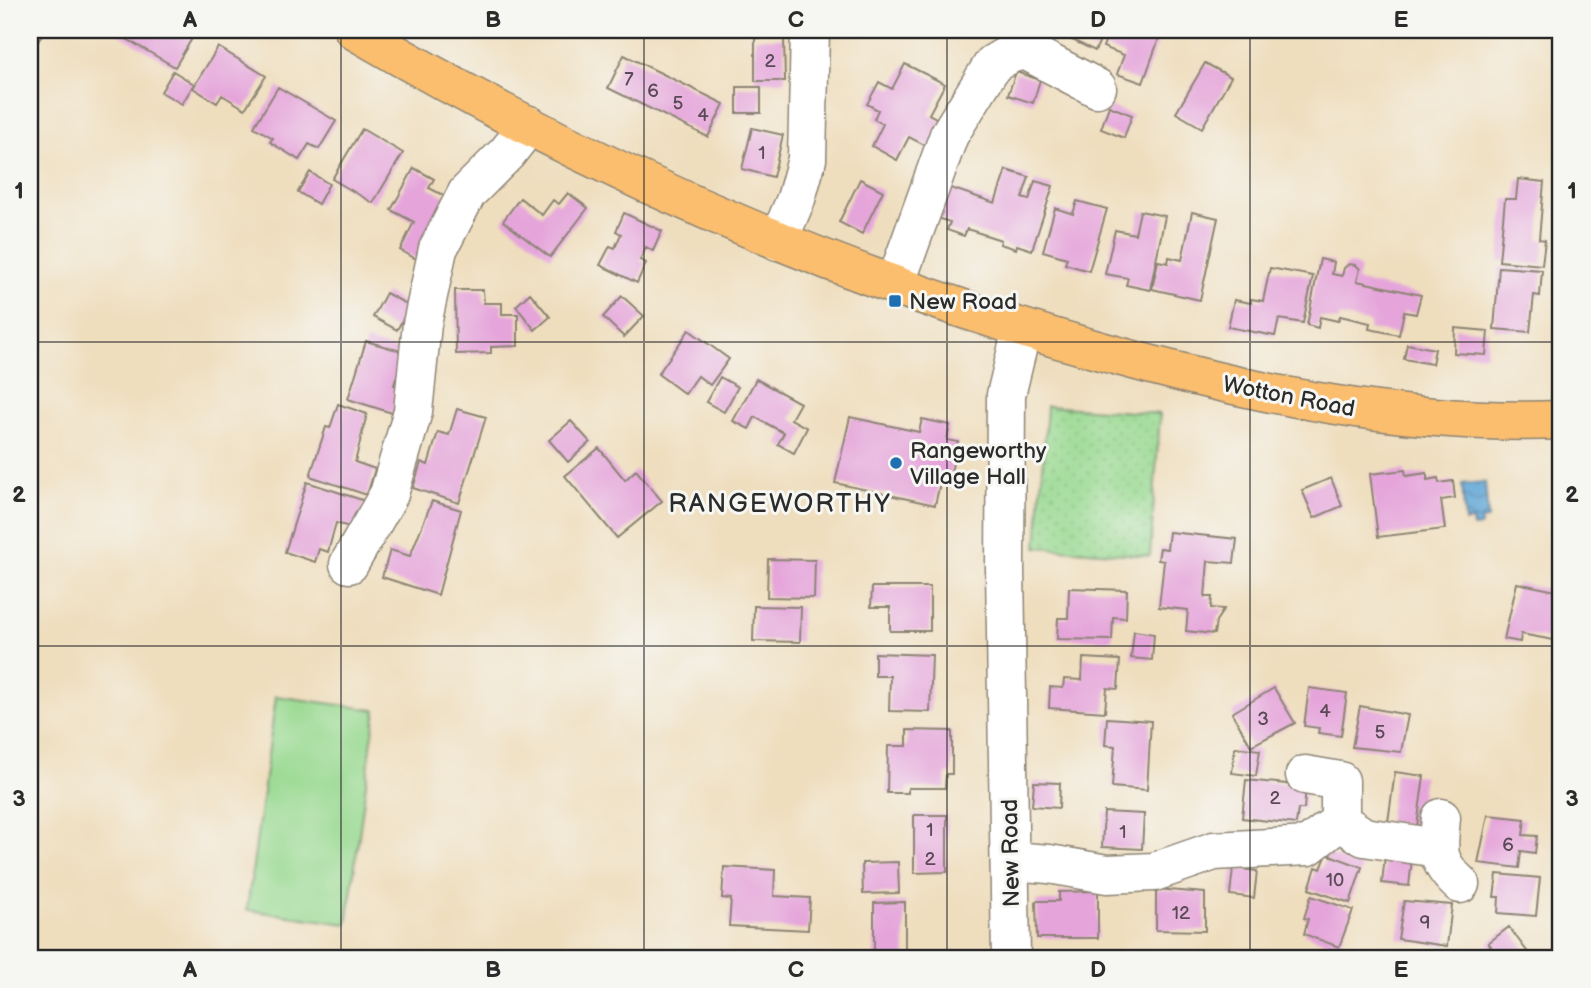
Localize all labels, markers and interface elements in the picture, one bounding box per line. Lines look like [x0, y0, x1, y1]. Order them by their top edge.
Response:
text: A [182, 6, 198, 34]
text: B [485, 6, 501, 34]
text: C [788, 6, 804, 34]
text: D [1090, 6, 1106, 34]
text: E [1394, 6, 1409, 34]
house number: 2 [764, 50, 776, 73]
house number: 7 [624, 68, 634, 91]
house number: 6 [647, 80, 659, 103]
house number: 5 [673, 92, 684, 115]
house number: 4 [697, 104, 709, 127]
house number: 1 [758, 142, 766, 165]
text: 1 [14, 177, 24, 205]
text: 1 [1567, 177, 1577, 205]
place label: New Road [909, 288, 1017, 316]
marker: New Road [887, 293, 903, 309]
street label: Wotton Road [1220, 370, 1357, 423]
place label: Rangeworthy Village Hall [910, 437, 1047, 491]
marker: Rangeworthy Village Hall [888, 455, 904, 471]
text: 2 [12, 481, 26, 509]
text: 2 [1565, 481, 1579, 509]
district label: RANGEWORTHY [668, 489, 892, 520]
house number: 4 [1319, 700, 1331, 723]
house number: 3 [1257, 708, 1269, 731]
house number: 5 [1375, 721, 1386, 744]
text: 3 [12, 785, 26, 813]
text: 3 [1565, 785, 1579, 813]
house number: 2 [1269, 787, 1281, 810]
street label: New Road [996, 799, 1026, 907]
house number: 1 [926, 819, 934, 842]
house number: 1 [1119, 821, 1127, 844]
house number: 6 [1502, 834, 1514, 857]
house number: 2 [924, 848, 936, 871]
house number: 10 [1326, 869, 1344, 892]
house number: 12 [1172, 902, 1191, 925]
house number: 9 [1420, 912, 1430, 935]
text: A [182, 956, 198, 984]
text: B [485, 956, 501, 984]
text: C [788, 956, 804, 984]
text: D [1090, 956, 1106, 984]
text: E [1394, 956, 1409, 984]

